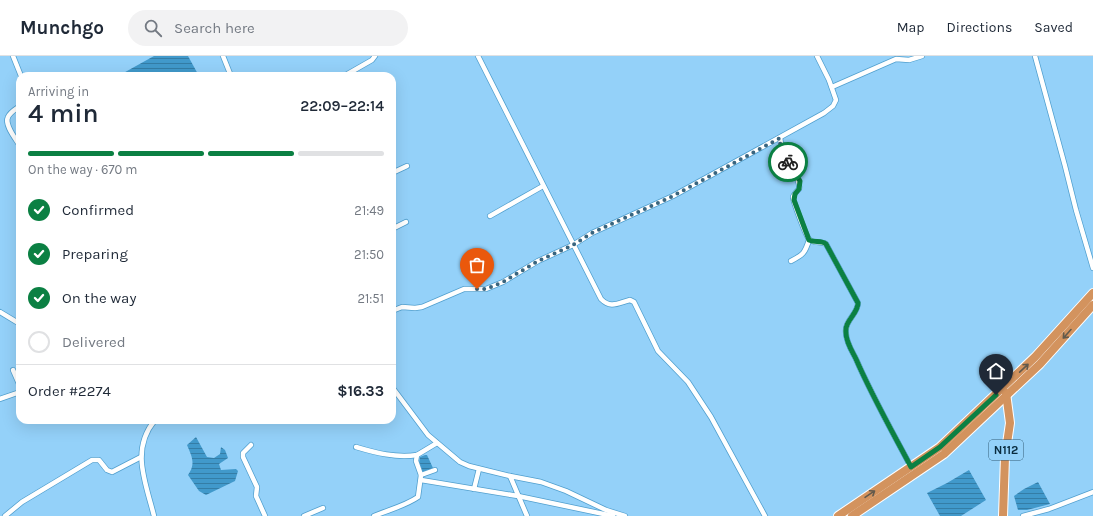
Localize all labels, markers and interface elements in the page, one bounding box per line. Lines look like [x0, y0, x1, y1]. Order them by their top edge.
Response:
search box [128, 10, 408, 46]
text: Munchgo [20, 17, 104, 39]
icon: search [142, 17, 164, 39]
text: Search here [174, 19, 255, 37]
text: Map [897, 19, 925, 36]
text: Directions [947, 19, 1012, 36]
text: Saved [1034, 19, 1073, 36]
text: Arriving in [28, 84, 89, 99]
text: 22:09–22:14 [300, 97, 384, 115]
text: 4 min [28, 98, 99, 129]
courier [768, 142, 808, 182]
icon: bike [777, 151, 799, 173]
text: On the way · 670 m [28, 162, 137, 177]
icon: check [28, 199, 50, 221]
text: Confirmed [62, 201, 134, 219]
text: 21:49 [354, 203, 384, 218]
icon: check [28, 243, 50, 265]
text: Preparing [62, 245, 128, 263]
text: 21:50 [354, 247, 384, 262]
pin [460, 248, 494, 289]
icon: bag [466, 254, 488, 276]
icon: check [28, 287, 50, 309]
text: On the way [62, 289, 136, 307]
text: 21:51 [358, 291, 384, 306]
one-way arrow [1063, 328, 1072, 338]
text: Delivered [62, 333, 126, 351]
pin [979, 354, 1013, 395]
icon: home [985, 360, 1007, 382]
one-way arrow [1019, 363, 1029, 372]
text: Order #2274 [28, 382, 111, 400]
text: $16.33 [337, 382, 384, 400]
road number: N112 [989, 440, 1023, 460]
one-way arrow [864, 490, 875, 498]

